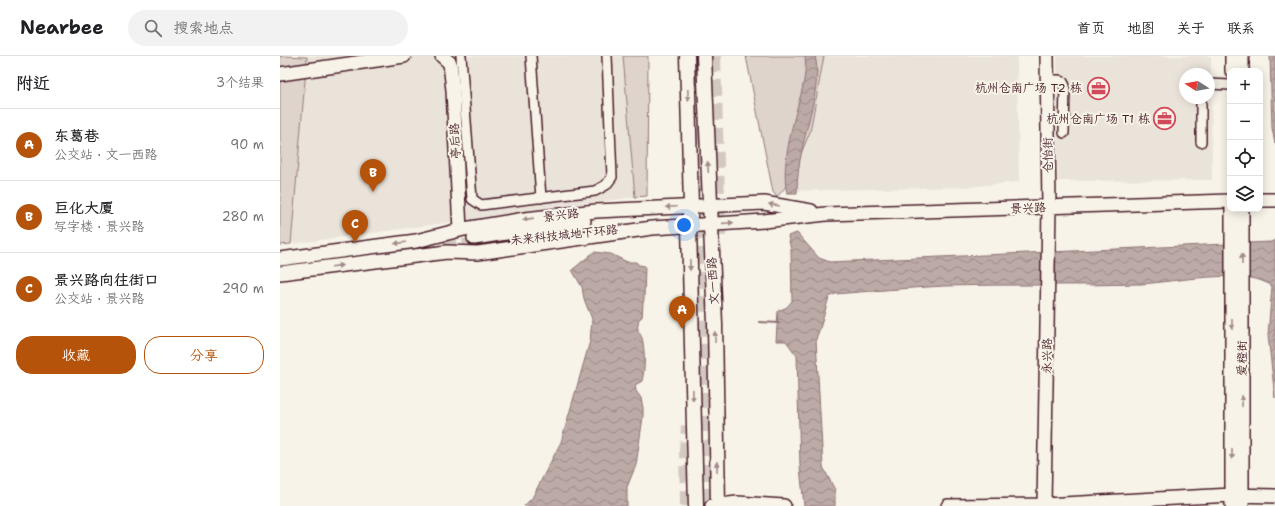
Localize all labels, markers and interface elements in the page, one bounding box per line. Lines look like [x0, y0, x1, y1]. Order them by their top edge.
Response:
search box [128, 10, 408, 46]
text: Nearbee [20, 15, 104, 40]
icon: search [142, 17, 164, 39]
text: 搜索地点 [174, 18, 234, 38]
text: 首页 [1077, 19, 1105, 37]
text: 地图 [1127, 19, 1155, 37]
text: 关于 [1177, 19, 1205, 37]
text: 联系 [1227, 19, 1255, 37]
north arrow [1179, 68, 1215, 104]
map controls [1227, 68, 1263, 212]
button: + [1227, 68, 1263, 104]
text: 附近 [16, 72, 50, 94]
text: 3个结果 [216, 74, 264, 91]
office icon: 杭州仓南广场 T2 栋 [1085, 75, 1111, 101]
place label: 杭州仓南广场 T2 栋 [975, 80, 1082, 96]
one-way arrow [685, 89, 691, 102]
button: − [1227, 104, 1263, 140]
office icon: 杭州仓南广场 T1 栋 [1152, 106, 1178, 132]
place label: 杭州仓南广场 T1 栋 [1046, 111, 1150, 127]
street label: 亭后路 [446, 123, 464, 159]
text: 东葛巷 [54, 126, 99, 146]
text: A [24, 136, 34, 153]
text: 90 m [230, 136, 264, 153]
street label: 仓怡街 [1040, 137, 1056, 173]
button: locate [1227, 140, 1263, 176]
text: 公交站 · 文一西路 [54, 146, 158, 163]
pin: B [360, 159, 386, 192]
one-way arrow [705, 161, 712, 173]
button: layers [1227, 176, 1263, 212]
text: 巨化大厦 [54, 198, 114, 218]
street label: 景兴路 [1010, 199, 1046, 217]
one-way arrow [768, 202, 780, 208]
one-way arrow [665, 204, 677, 211]
street label: 景兴路 [542, 205, 580, 225]
text: B [25, 208, 33, 225]
text: 280 m [222, 208, 264, 225]
pin: C [342, 210, 368, 243]
your location [674, 215, 694, 235]
one-way arrow [522, 216, 534, 222]
text: 写字楼 · 景兴路 [54, 218, 145, 235]
one-way arrow [722, 220, 734, 227]
street label: 未来科技城地下环路 [509, 221, 619, 249]
one-way arrow [394, 240, 406, 246]
one-way arrow [1239, 252, 1245, 265]
street label: 文一西路 [704, 257, 722, 305]
one-way arrow [687, 259, 693, 272]
one-way arrow [331, 263, 343, 269]
text: 景兴路向往街口 [54, 270, 159, 290]
text: C [25, 280, 33, 297]
text: 290 m [222, 280, 264, 297]
text: 公交站 · 景兴路 [54, 290, 145, 307]
pin: A [669, 296, 695, 329]
one-way arrow [1229, 318, 1235, 331]
one-way arrow [712, 331, 719, 343]
button: 收藏 [16, 336, 136, 374]
button: 分享 [144, 336, 264, 374]
street label: 永兴路 [1039, 338, 1055, 374]
street label: 爱橙街 [1234, 340, 1250, 376]
one-way arrow [690, 389, 697, 401]
one-way arrow [1239, 394, 1245, 407]
one-way arrow [1229, 448, 1235, 461]
one-way arrow [714, 460, 720, 473]

